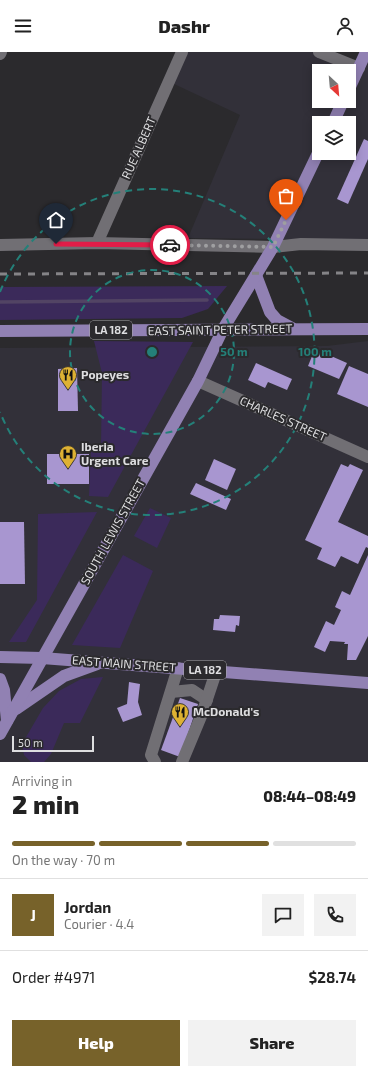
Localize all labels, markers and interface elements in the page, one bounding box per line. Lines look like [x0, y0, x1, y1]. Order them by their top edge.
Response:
icon: menu [12, 15, 34, 37]
text: Dashr [158, 15, 210, 37]
icon: person [334, 15, 356, 37]
north arrow [312, 64, 356, 108]
map controls [312, 64, 356, 160]
street label: RUE ALBERT [118, 114, 158, 181]
button: layers [312, 116, 356, 160]
pin [269, 179, 303, 220]
icon: bag [275, 185, 297, 207]
pin [39, 203, 73, 244]
icon: home [45, 209, 67, 231]
courier [150, 225, 190, 265]
icon: car [159, 234, 181, 256]
road number: LA 182 [90, 321, 132, 339]
street label: EAST SAINT PETER STREET [148, 321, 292, 337]
text: 50 m [220, 344, 248, 358]
text: 100 m [298, 344, 332, 358]
centre of rings [145, 345, 159, 359]
restaurant icon: Popeyes [58, 365, 78, 390]
place label: Popeyes [81, 367, 129, 382]
street label: CHARLES STREET [238, 393, 329, 444]
place label: Iberia Urgent Care [81, 439, 149, 467]
hospital icon: Iberia Urgent Care [58, 444, 78, 469]
street label: SOUTH LEWIS STREET [77, 476, 147, 587]
street label: EAST MAIN STREET [72, 652, 177, 674]
road number: LA 182 [184, 661, 226, 679]
restaurant icon: McDonald's [170, 702, 190, 727]
place label: McDonald's [193, 704, 259, 718]
scale bar [12, 734, 94, 753]
text: 50 m [18, 736, 43, 749]
text: Arriving in [12, 773, 72, 789]
text: 08:44–08:49 [263, 787, 356, 805]
text: 2 min [12, 788, 79, 819]
text: On the way · 70 m [12, 852, 115, 868]
button: chat [262, 894, 304, 936]
button: phone [314, 894, 356, 936]
text: Jordan [64, 898, 111, 916]
text: J [30, 906, 36, 924]
text: Courier · 4.4 [64, 916, 134, 932]
text: Order #4971 [12, 968, 95, 986]
text: $28.74 [309, 968, 356, 986]
button: Help [12, 1020, 180, 1066]
button: Share [188, 1020, 356, 1066]

